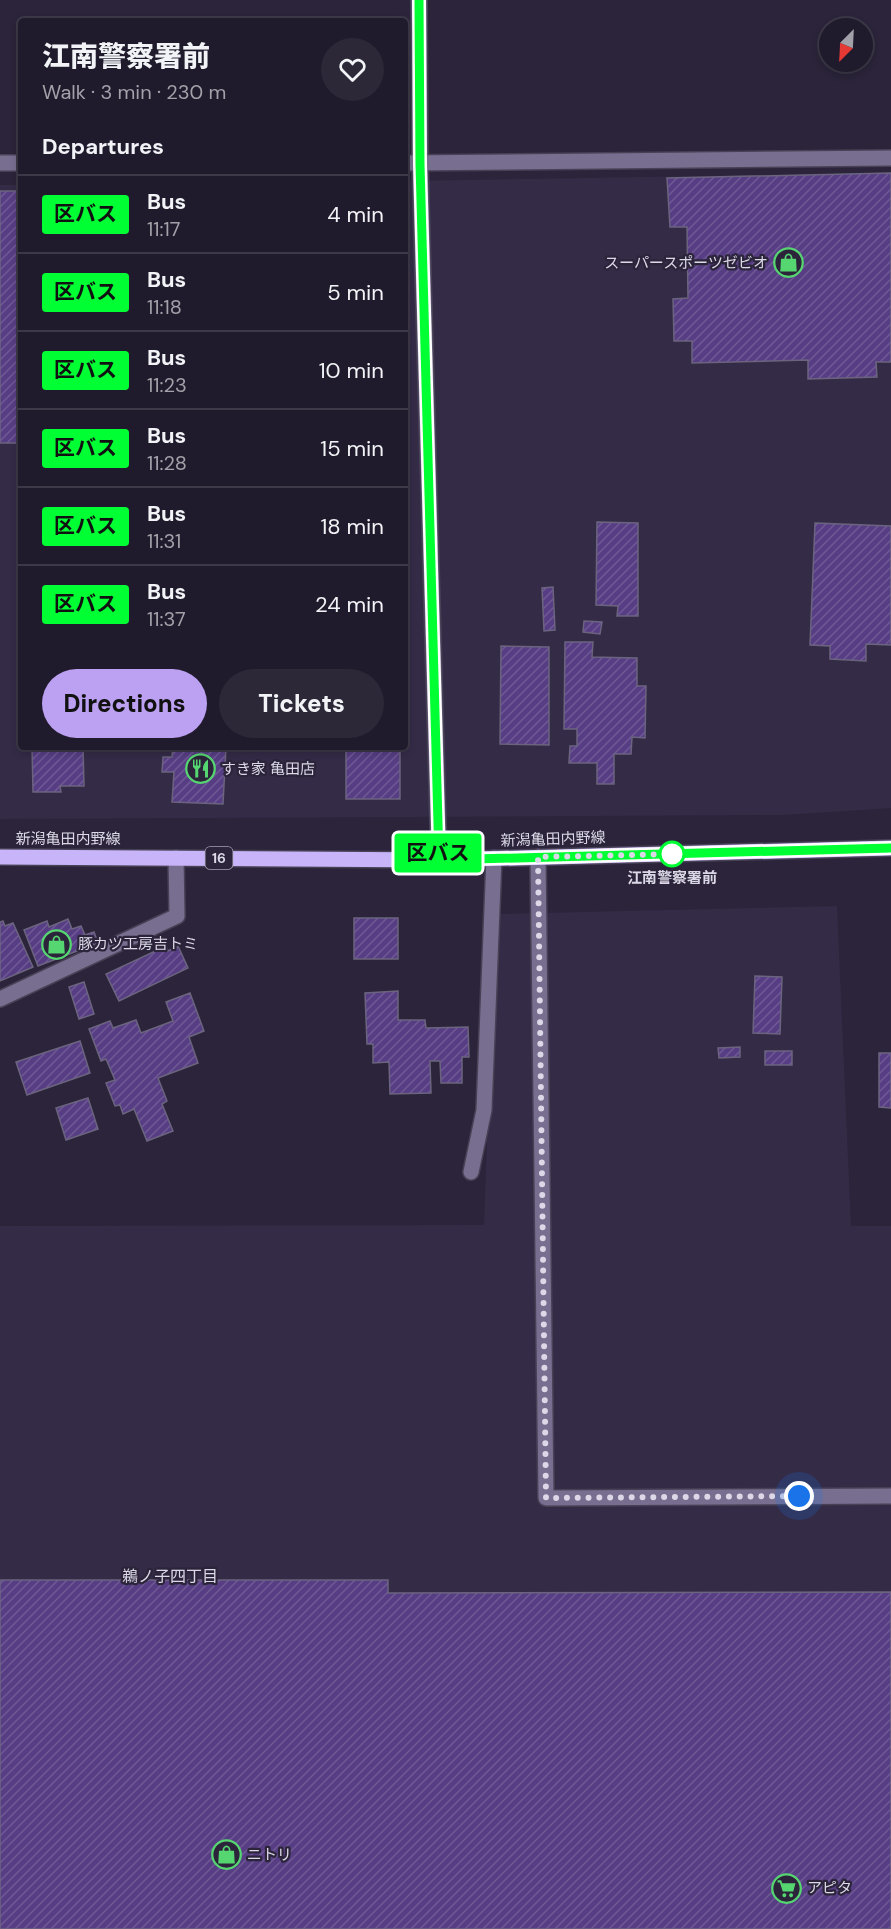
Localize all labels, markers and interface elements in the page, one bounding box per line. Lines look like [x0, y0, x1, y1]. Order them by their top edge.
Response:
north arrow [819, 18, 873, 72]
map controls [819, 18, 873, 72]
text: 江南警察署前 [42, 38, 210, 75]
button: heart [321, 38, 384, 101]
text: Walk · 3 min · 230 m [42, 79, 226, 105]
text: Departures [42, 132, 164, 161]
text: Bus [147, 187, 186, 216]
text: 区バス [54, 200, 117, 228]
text: 4 min [327, 200, 384, 229]
text: 11:17 [147, 216, 180, 242]
shop icon: スーパースポーツゼビオ [773, 247, 805, 279]
place label: スーパースポーツゼビオ [604, 253, 768, 273]
text: Bus [147, 265, 186, 294]
text: 区バス [54, 278, 117, 306]
text: 5 min [327, 278, 384, 307]
text: 11:18 [147, 294, 182, 320]
text: Bus [147, 343, 186, 372]
text: 区バス [54, 356, 117, 384]
text: 10 min [319, 356, 384, 385]
text: 11:23 [147, 372, 187, 398]
text: Bus [147, 421, 186, 450]
text: 区バス [54, 434, 117, 462]
text: 15 min [320, 434, 384, 463]
text: 11:28 [147, 450, 187, 476]
text: Bus [147, 499, 186, 528]
text: 区バス [54, 512, 117, 540]
text: 18 min [320, 512, 384, 541]
text: 11:31 [147, 528, 181, 554]
text: Bus [147, 577, 186, 606]
text: 区バス [54, 590, 117, 618]
text: 24 min [315, 590, 384, 619]
text: 11:37 [147, 606, 186, 632]
button: Directions [42, 669, 207, 738]
button: Tickets [219, 669, 384, 738]
restaurant icon: すき家 亀田店 [184, 753, 216, 785]
place label: すき家 亀田店 [221, 759, 315, 779]
street label: 新潟亀田内野線 [500, 827, 606, 851]
street label: 新潟亀田内野線 [15, 829, 121, 849]
line badge: 区バス [404, 834, 472, 872]
text: 区バス [407, 839, 470, 867]
marker: 江南警察署前 [659, 841, 685, 867]
road number: 16 [206, 847, 232, 869]
place label: 江南警察署前 [627, 868, 717, 888]
shop icon: 豚カツ工房吉トミ [41, 928, 73, 960]
place label: 豚カツ工房吉トミ [78, 934, 198, 954]
your location [784, 1481, 814, 1511]
district label: 鵜ノ子四丁目 [122, 1566, 218, 1587]
shop icon: ニトリ [210, 1839, 242, 1871]
place label: ニトリ [247, 1845, 292, 1865]
supermarket icon: アピタ [770, 1872, 802, 1904]
place label: アピタ [807, 1878, 852, 1898]

